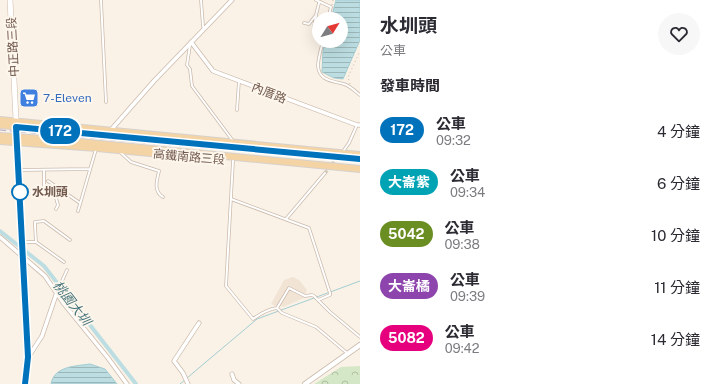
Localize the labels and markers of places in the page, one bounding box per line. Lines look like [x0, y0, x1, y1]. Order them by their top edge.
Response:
supermarket icon: 7-Eleven [18, 87, 40, 109]
place label: 7-Eleven [43, 91, 92, 105]
marker: 水圳頭 [11, 183, 29, 201]
place label: 水圳頭 [32, 185, 68, 199]

